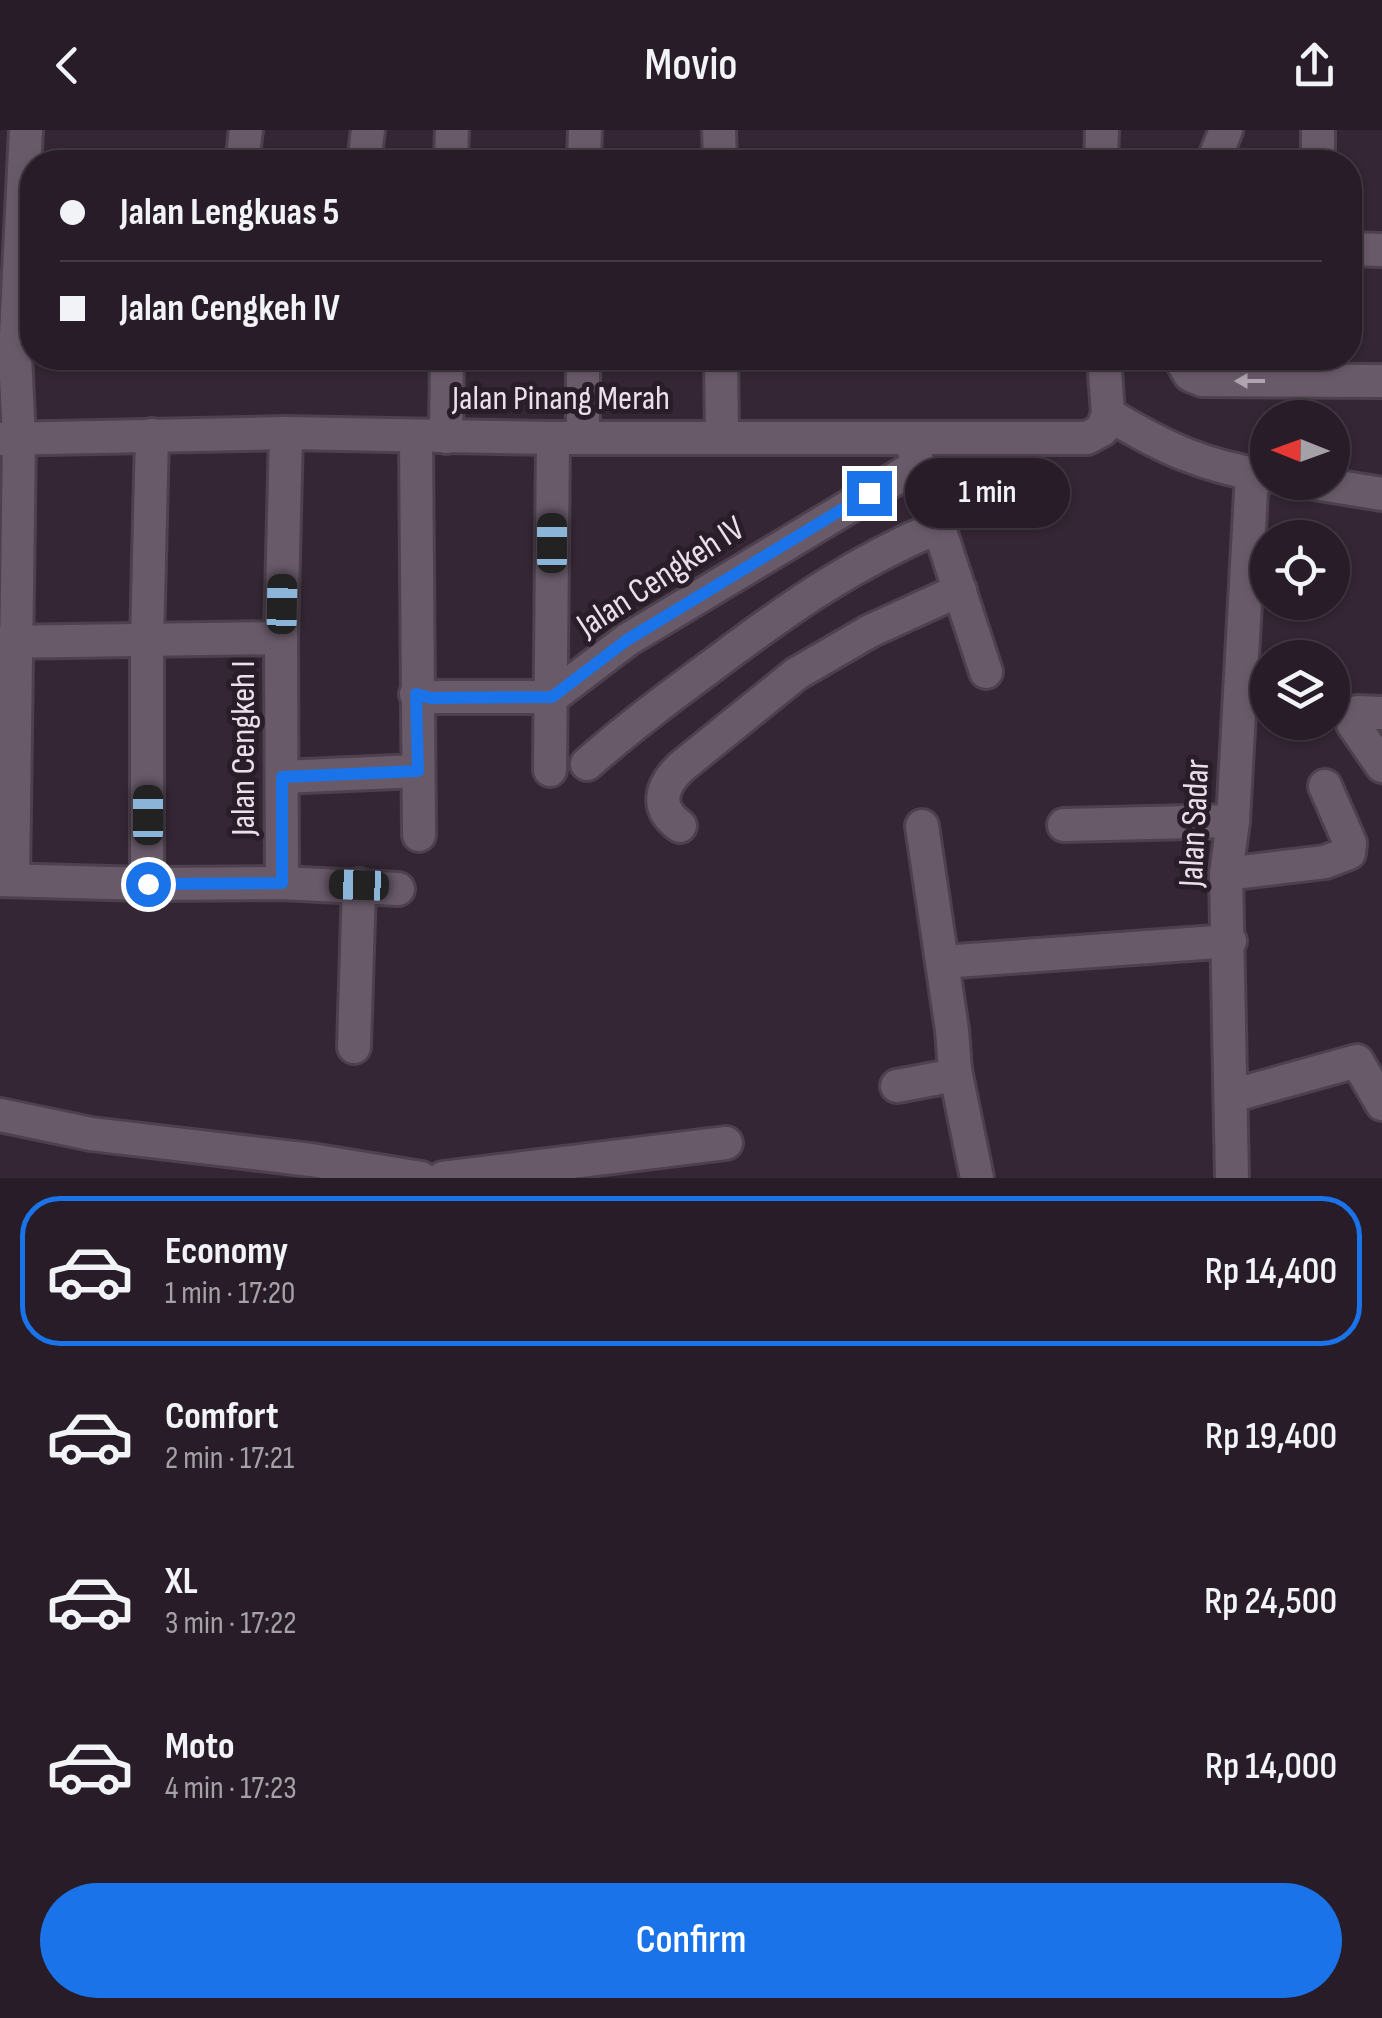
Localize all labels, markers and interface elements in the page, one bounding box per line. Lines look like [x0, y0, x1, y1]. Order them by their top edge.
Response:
icon: back [40, 38, 95, 93]
text: Movio [645, 38, 737, 93]
icon: share [1287, 38, 1342, 93]
text: Jalan Lengkuas 5 [120, 190, 339, 235]
text: Jalan Cengkeh IV [120, 286, 340, 331]
one-way arrow [1233, 373, 1265, 389]
street label: Jalan Pinang Merah [451, 377, 670, 420]
north arrow [1250, 400, 1350, 500]
map controls [1250, 400, 1350, 740]
callout: 1 min [904, 458, 1069, 528]
route end [847, 471, 892, 516]
text: 1 min [958, 473, 1017, 512]
street label: Jalan Cengkeh IV [568, 507, 753, 648]
car [537, 513, 567, 573]
button: locate [1250, 520, 1350, 620]
car [266, 574, 298, 634]
button: layers [1250, 640, 1350, 740]
street label: Jalan Cengkeh I [222, 660, 265, 837]
street label: Jalan Sadar [1170, 758, 1219, 889]
car [133, 785, 163, 845]
route start [126, 862, 171, 907]
car [328, 869, 390, 901]
icon: car [45, 1226, 135, 1316]
text: Economy [165, 1229, 288, 1274]
text: Rp 14,400 [1205, 1249, 1337, 1294]
text: 1 min · 17:20 [165, 1274, 295, 1313]
icon: car [45, 1391, 135, 1481]
text: Comfort [165, 1394, 279, 1439]
text: Rp 19,400 [1205, 1414, 1337, 1459]
text: 2 min · 17:21 [165, 1439, 294, 1478]
icon: car [45, 1556, 135, 1646]
text: XL [165, 1559, 198, 1604]
text: Rp 24,500 [1204, 1579, 1337, 1624]
text: 3 min · 17:22 [165, 1604, 296, 1643]
icon: car [45, 1721, 135, 1811]
text: Moto [165, 1724, 235, 1769]
text: Rp 14,000 [1205, 1744, 1337, 1789]
text: 4 min · 17:23 [165, 1769, 297, 1808]
button: Confirm [40, 1883, 1342, 1998]

